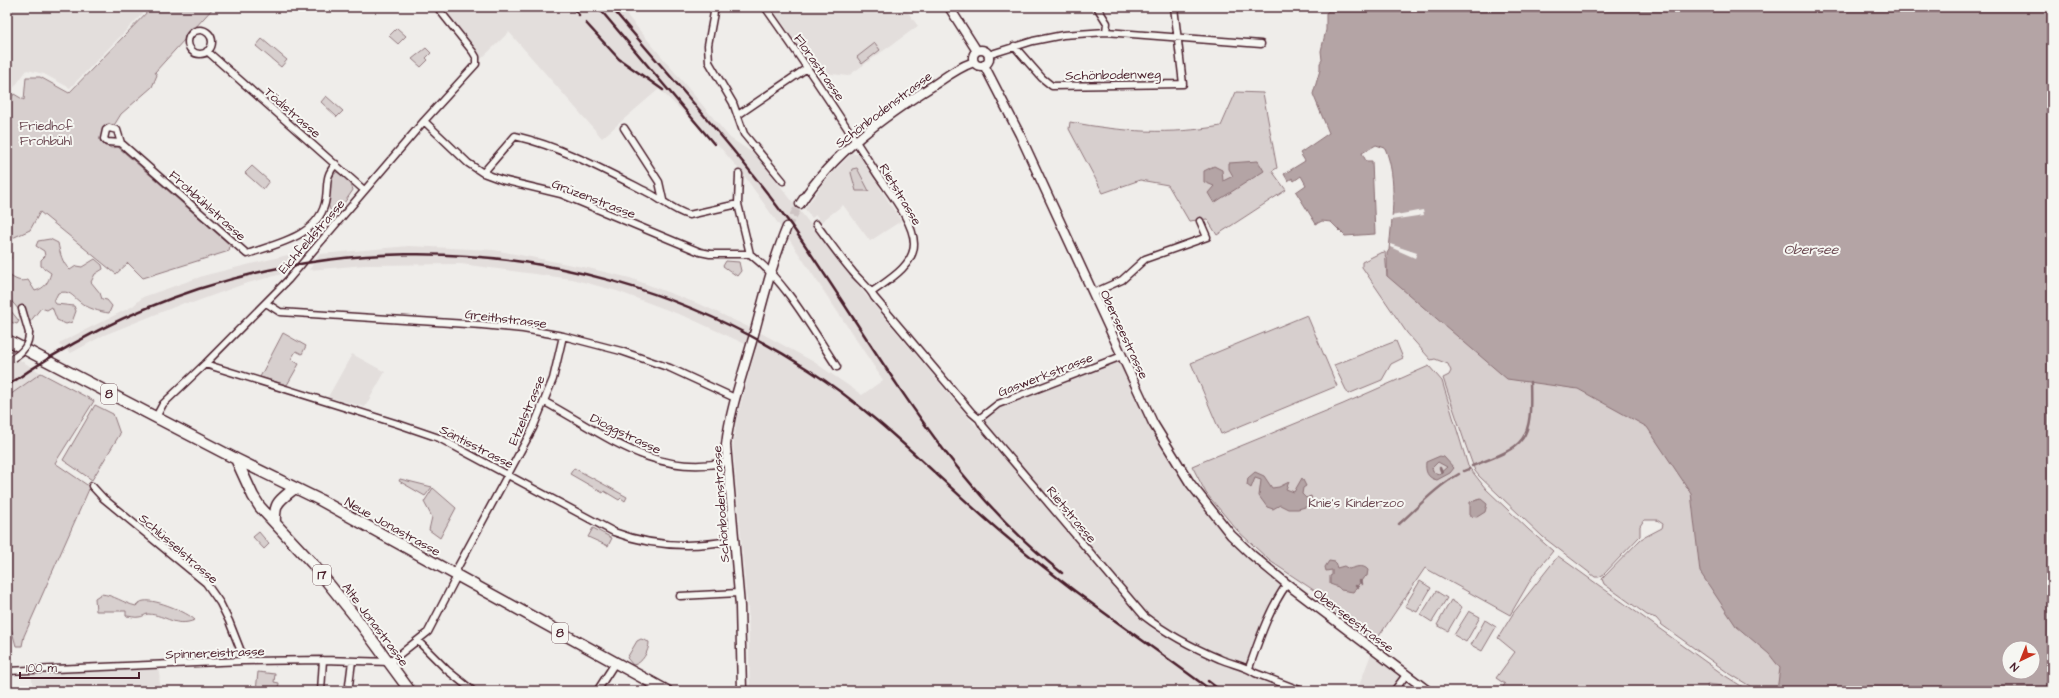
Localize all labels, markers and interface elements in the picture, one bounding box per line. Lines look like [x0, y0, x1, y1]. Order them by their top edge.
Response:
street label: Florastrasse [789, 31, 849, 105]
street label: Schönbodenweg [1065, 65, 1161, 86]
street label: Schönbodenstrasse [831, 67, 936, 152]
street label: Tödistrasse [260, 83, 325, 142]
park label: Friedhof Frohbühl [19, 117, 73, 150]
street label: Rietstrasse [875, 160, 926, 229]
street label: Frohbühlstrasse [165, 166, 250, 245]
street label: Grüzenstrasse [549, 175, 638, 223]
street label: Eichfeldstrasse [274, 195, 349, 278]
water label: Obersee [1784, 240, 1840, 260]
street label: Oberseestrasse [1096, 287, 1153, 382]
street label: Greithstrasse [464, 305, 548, 333]
street label: Gaswerkstrasse [995, 349, 1095, 401]
street label: Etzelstrasse [504, 373, 550, 448]
road number: 8 [101, 384, 117, 404]
street label: Dioggstrasse [587, 409, 664, 460]
street label: Säntisstrasse [436, 421, 517, 473]
street label: Schönbodenstrasse [708, 445, 734, 563]
street label: Rietstrasse [1042, 482, 1100, 547]
street label: Neue Jonastrasse [341, 493, 444, 561]
park label: Knie's Kinderzoo [1308, 494, 1404, 512]
street label: Schlüsselstrasse [135, 509, 222, 588]
road number: 17 [313, 565, 331, 585]
street label: Alte Jonastrasse [338, 579, 413, 670]
street label: Oberseestrasse [1309, 585, 1397, 657]
road number: 8 [552, 623, 568, 643]
north arrow [2001, 640, 2041, 680]
street label: Spinnereistrasse [165, 642, 265, 664]
scale bar [20, 654, 139, 680]
text: N [2007, 659, 2022, 675]
text: 100 m [26, 660, 57, 677]

